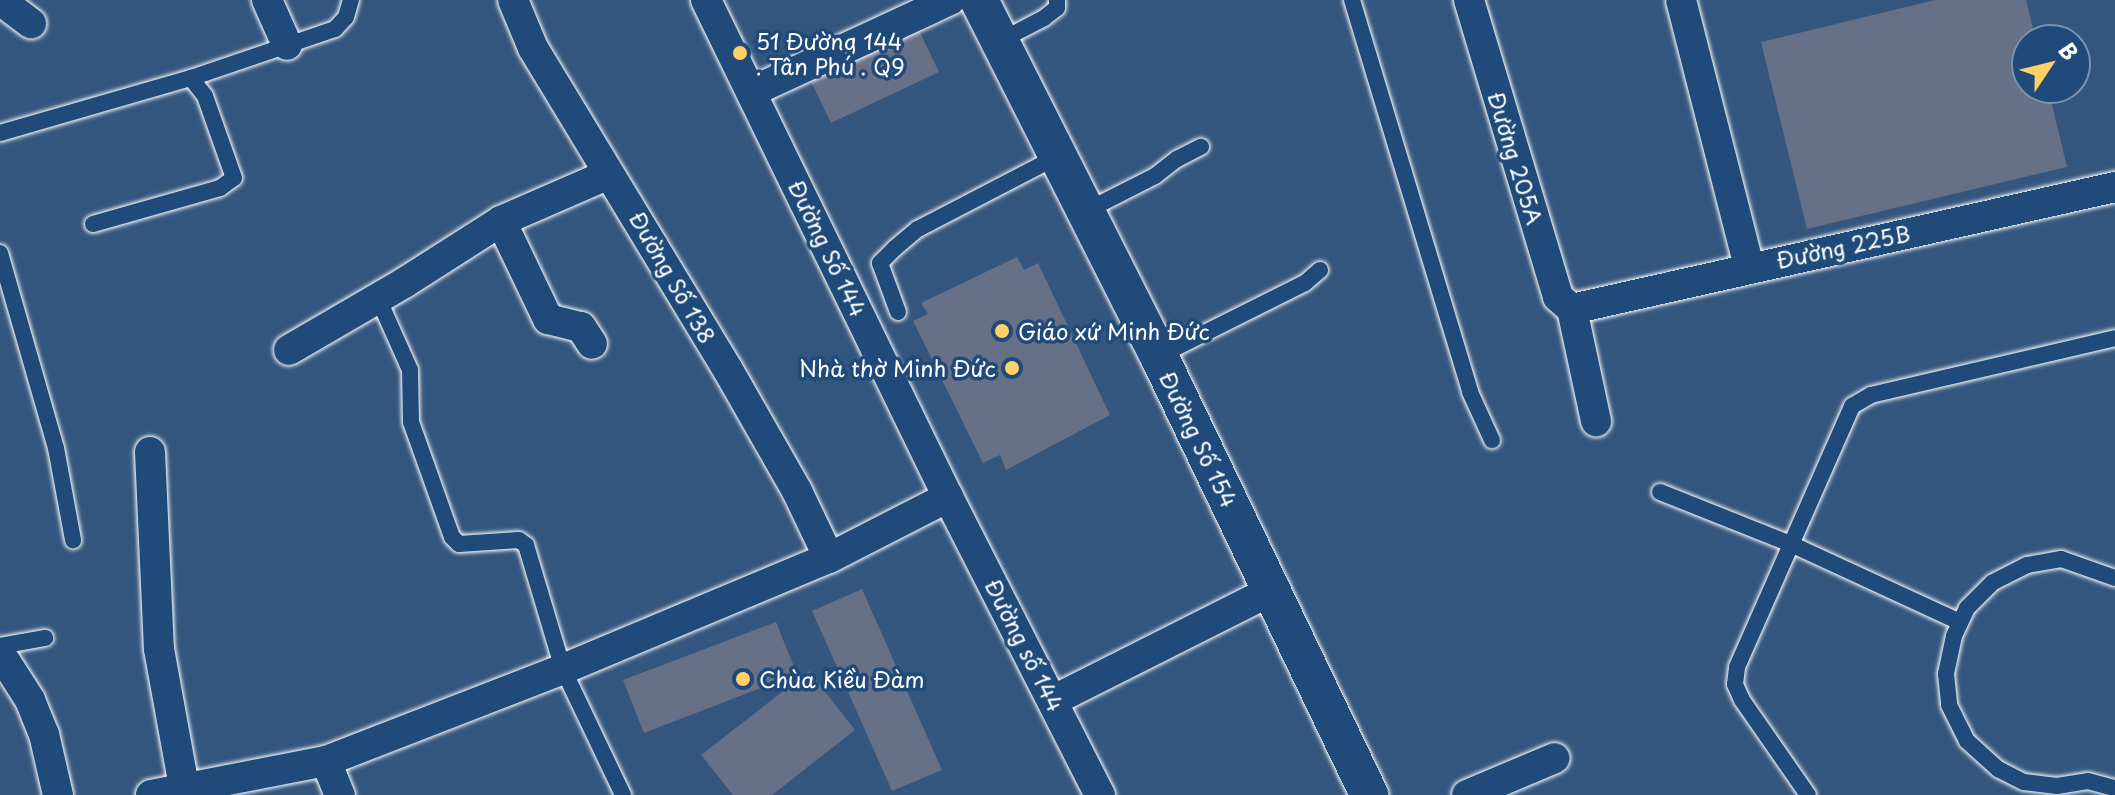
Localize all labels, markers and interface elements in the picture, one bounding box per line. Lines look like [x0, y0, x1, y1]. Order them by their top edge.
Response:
north arrow [2011, 24, 2091, 104]
place label: 51 Đường 144 . Tân Phú . Q9 [756, 27, 905, 78]
text: B [2052, 35, 2087, 67]
marker: 51 Đường 144 . Tân Phú . Q9 [731, 44, 749, 62]
street label: Đường 205A [1483, 88, 1549, 228]
street label: Đường Số 144 [783, 175, 873, 321]
street label: Đường Số 138 [625, 206, 721, 348]
street label: Đường 225B [1773, 219, 1913, 273]
place label: Giáo xứ Minh Đức [1018, 318, 1211, 344]
marker: Giáo xứ Minh Đức [993, 322, 1011, 340]
place label: Nhà thờ Minh Đức [800, 355, 996, 381]
marker: Nhà thờ Minh Đức [1003, 359, 1021, 377]
street label: Đường Số 154 [1155, 366, 1243, 512]
street label: Đường số 144 [980, 574, 1070, 716]
place label: Chùa Kiều Đàm [759, 666, 925, 692]
marker: Chùa Kiều Đàm [734, 670, 752, 688]

